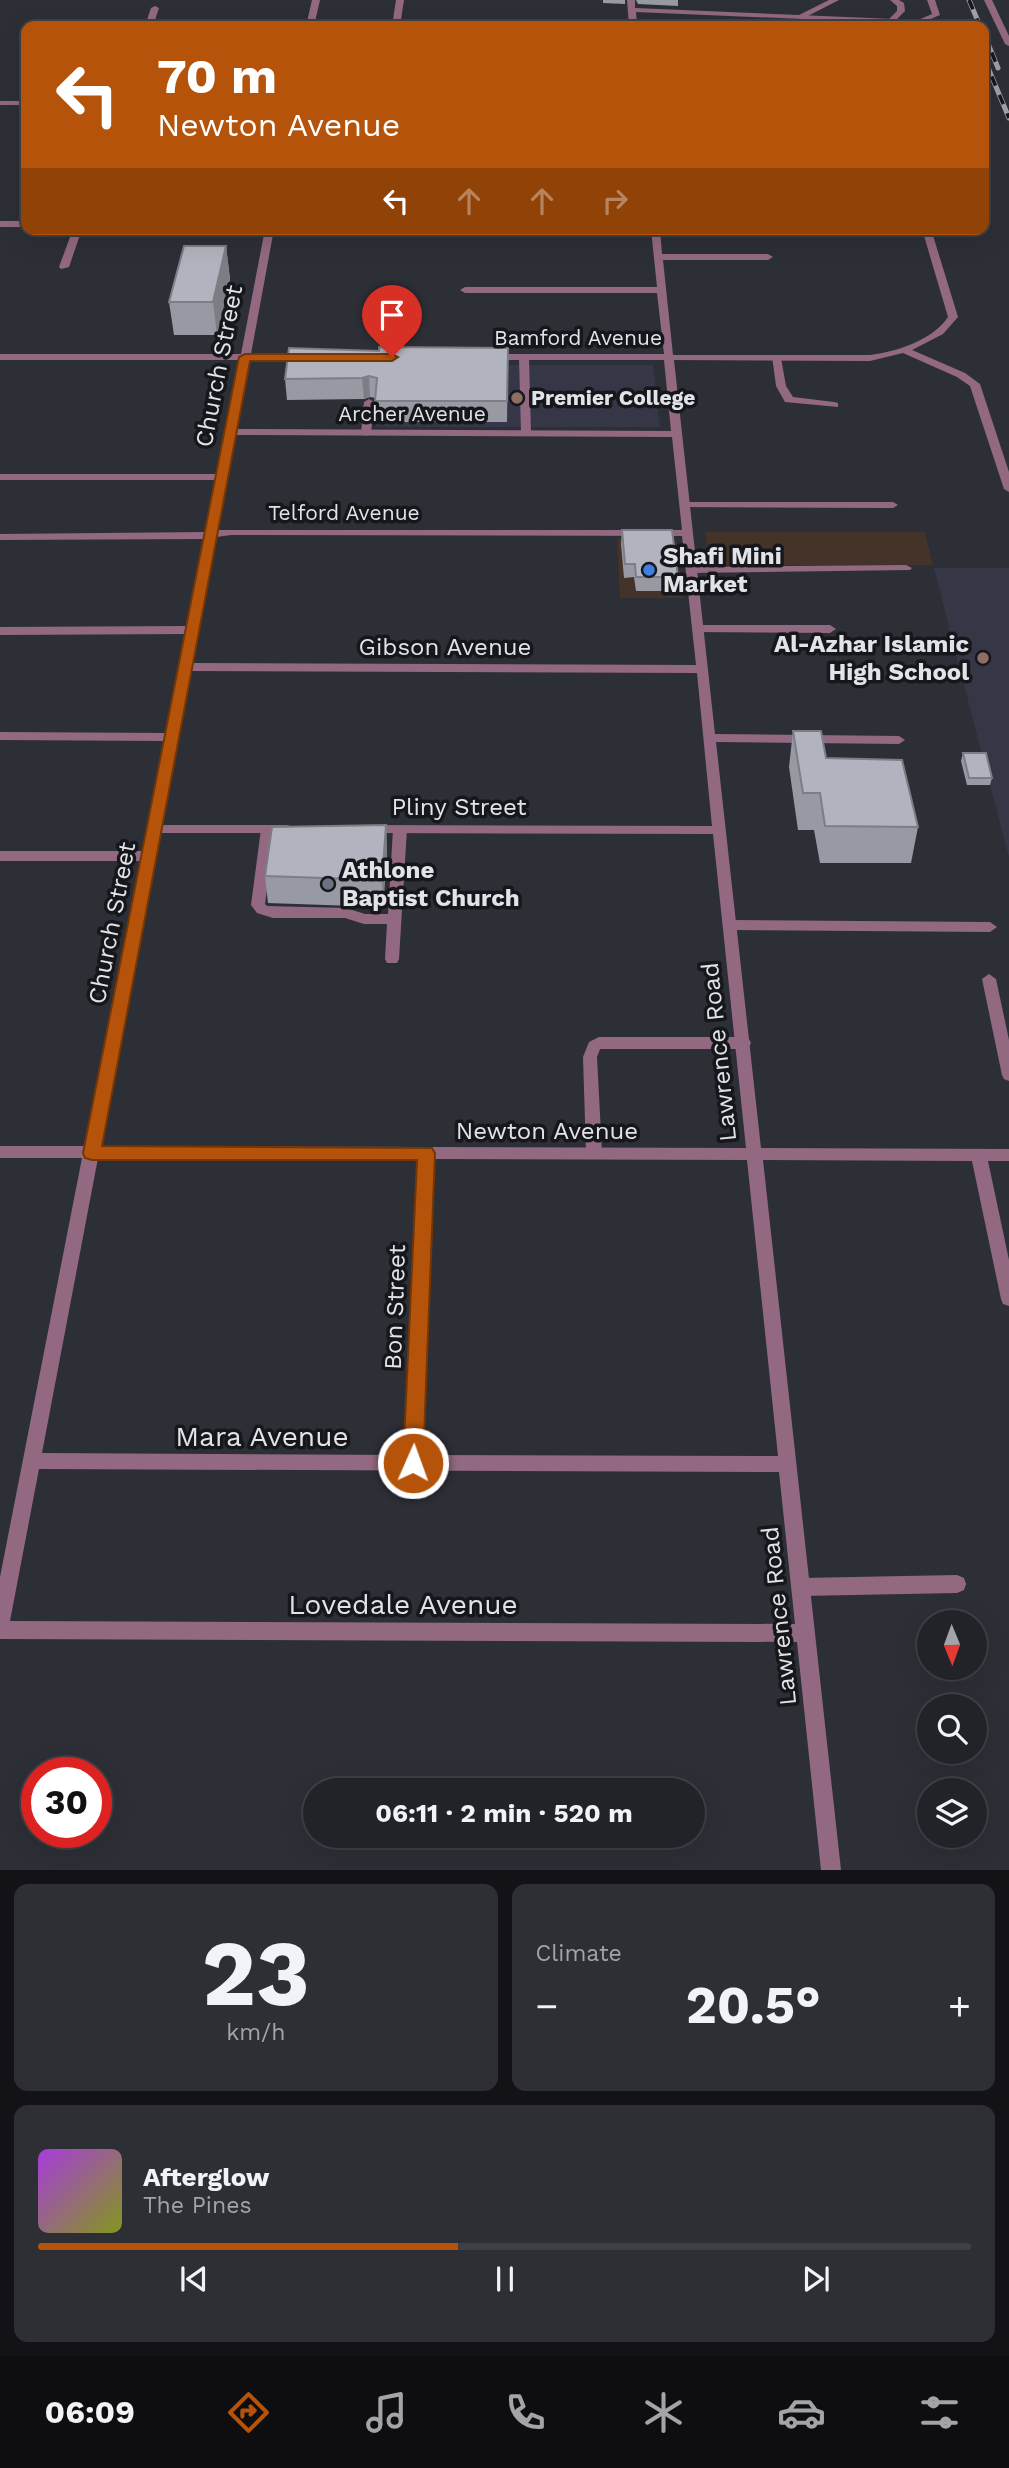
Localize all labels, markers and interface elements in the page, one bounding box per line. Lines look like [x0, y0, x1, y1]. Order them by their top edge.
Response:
text: 70 m [157, 47, 277, 105]
icon: left [42, 49, 133, 140]
text: Newton Avenue [157, 106, 400, 144]
icon: left [377, 182, 415, 220]
icon: ahead [450, 182, 488, 220]
icon: ahead [523, 182, 561, 220]
icon: right [596, 182, 634, 220]
street label: Church Street [190, 283, 248, 449]
pin [362, 285, 422, 357]
icon: arrive [373, 296, 411, 334]
street label: Bamford Avenue [494, 325, 662, 350]
place label: Premier College [531, 385, 696, 410]
marker: Premier College [509, 390, 525, 406]
street label: Archer Avenue [338, 401, 486, 426]
street label: Telford Avenue [268, 500, 420, 525]
place label: Shafi Mini Market [663, 542, 782, 598]
marker: Shafi Mini Market [641, 562, 657, 578]
place label: Al-Azhar Islamic High School [774, 630, 969, 686]
street label: Gibson Avenue [359, 633, 531, 661]
marker: Al-Azhar Islamic High School [975, 650, 991, 666]
street label: Pliny Street [391, 793, 527, 821]
street label: Church Street [83, 840, 141, 1006]
place label: Athlone Baptist Church [342, 856, 520, 912]
marker: Athlone Baptist Church [320, 876, 336, 892]
street label: Lawrence Road [696, 961, 742, 1143]
street label: Newton Avenue [456, 1117, 638, 1145]
street label: Bon Street [379, 1244, 411, 1370]
street label: Mara Avenue [175, 1420, 349, 1453]
position arrow [376, 1426, 450, 1500]
street label: Lawrence Road [756, 1525, 802, 1707]
street label: Lovedale Avenue [288, 1588, 518, 1621]
north arrow [917, 1610, 987, 1680]
map controls [917, 1610, 987, 1848]
button: search [917, 1694, 987, 1764]
speed limit sign: 30 [21, 1757, 112, 1848]
button: layers [917, 1778, 987, 1848]
text: 06:11 · 2 min · 520 m [375, 1798, 633, 1828]
text: 23 [202, 1920, 310, 2027]
text: Climate [536, 1940, 622, 1967]
text: 20.5° [686, 1975, 821, 2036]
text: − [536, 1984, 558, 2028]
text: + [948, 1984, 971, 2028]
text: km/h [226, 2019, 285, 2046]
text: Afterglow [143, 2162, 269, 2192]
text: The Pines [143, 2192, 252, 2219]
icon: previous [175, 2260, 213, 2298]
icon: pause [486, 2260, 524, 2298]
icon: next [797, 2260, 835, 2298]
icon: directions [224, 2388, 273, 2437]
icon: music [362, 2388, 411, 2437]
icon: phone [501, 2388, 550, 2437]
icon: climate [639, 2388, 688, 2437]
icon: car [777, 2388, 826, 2437]
icon: filters [915, 2388, 964, 2437]
text: 06:09 [45, 2393, 135, 2431]

